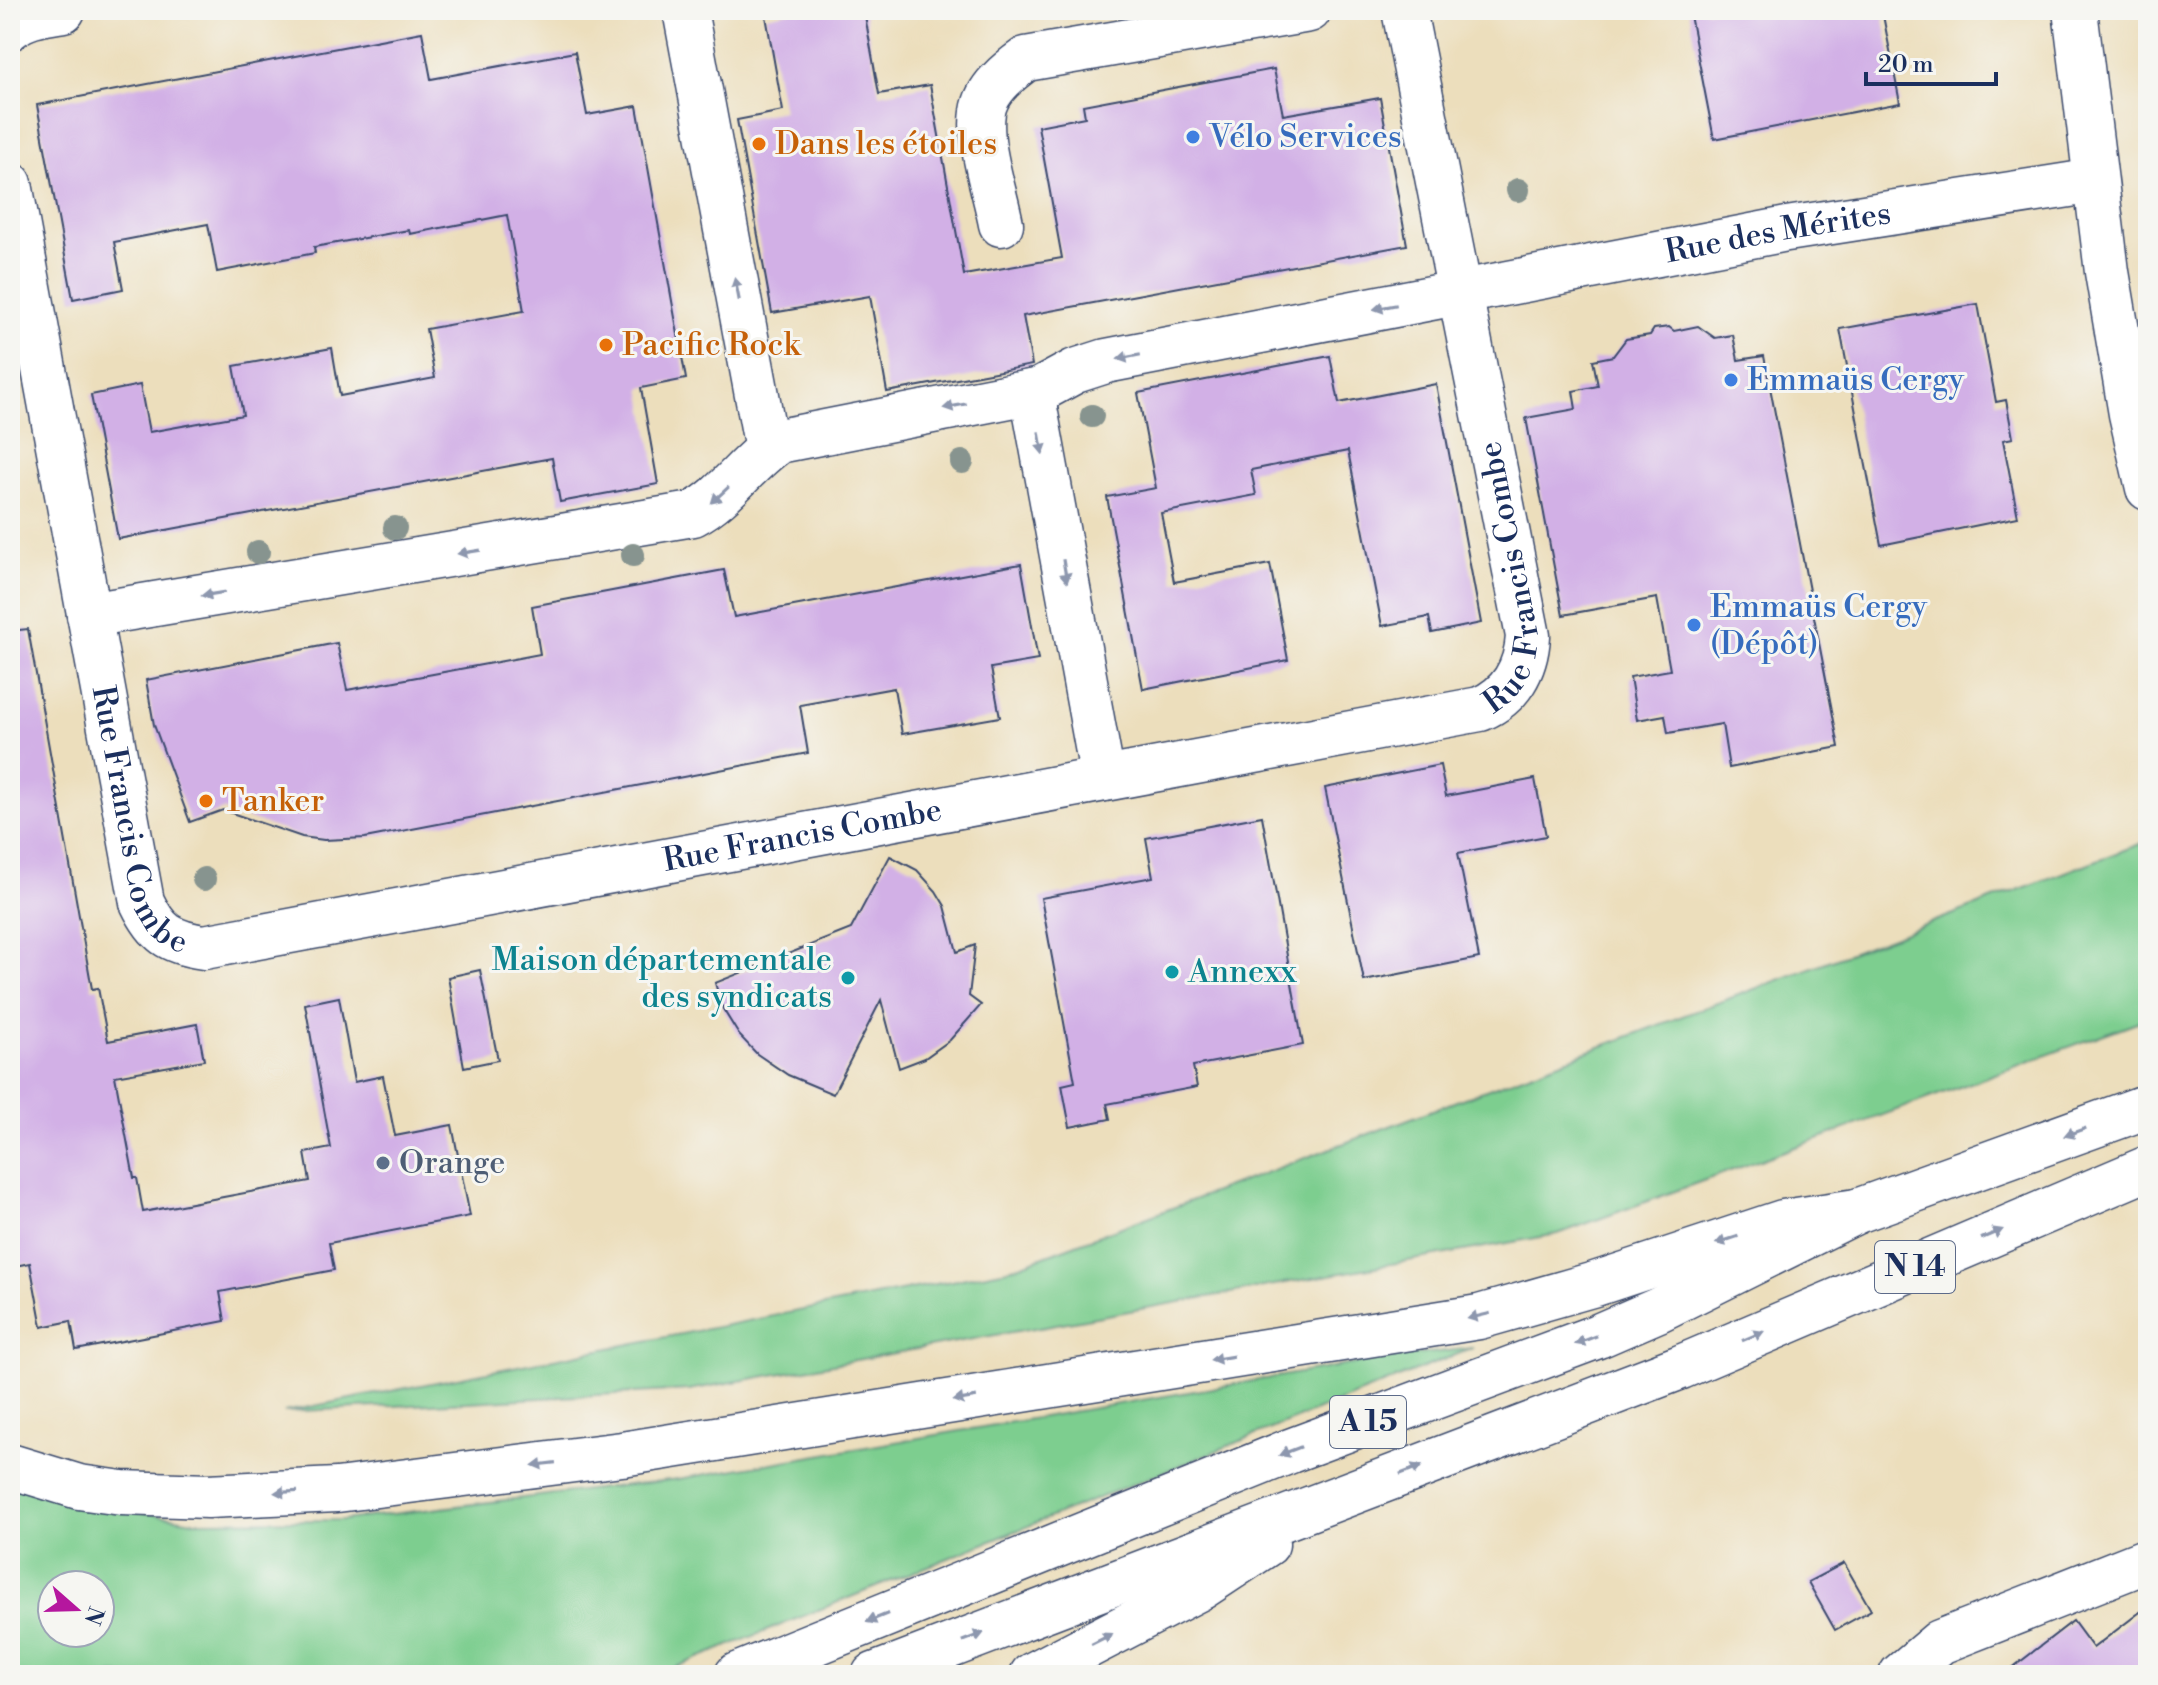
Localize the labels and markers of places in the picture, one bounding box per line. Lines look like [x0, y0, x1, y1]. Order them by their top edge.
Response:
place label: Vélo Services [1208, 117, 1402, 157]
place label: Dans les étoiles [775, 124, 997, 164]
marker: Vélo Services [1184, 128, 1202, 146]
marker: Dans les étoiles [750, 135, 768, 153]
place label: Pacific Rock [622, 325, 803, 365]
marker: Pacific Rock [597, 336, 615, 354]
place label: Emmaüs Cergy [1747, 360, 1965, 400]
marker: Emmaüs Cergy [1722, 371, 1740, 389]
place label: Emmaüs Cergy (Dépôt) [1710, 587, 1928, 664]
marker: Emmaüs Cergy (Dépôt) [1685, 616, 1703, 634]
place label: Tanker [222, 781, 325, 821]
marker: Tanker [197, 792, 215, 810]
place label: Maison départementale des syndicats [491, 940, 832, 1017]
place label: Annexx [1187, 952, 1297, 992]
marker: Annexx [1163, 963, 1181, 981]
marker: Maison départementale des syndicats [839, 969, 857, 987]
place label: Orange [399, 1143, 505, 1183]
marker: Orange [374, 1154, 392, 1172]

